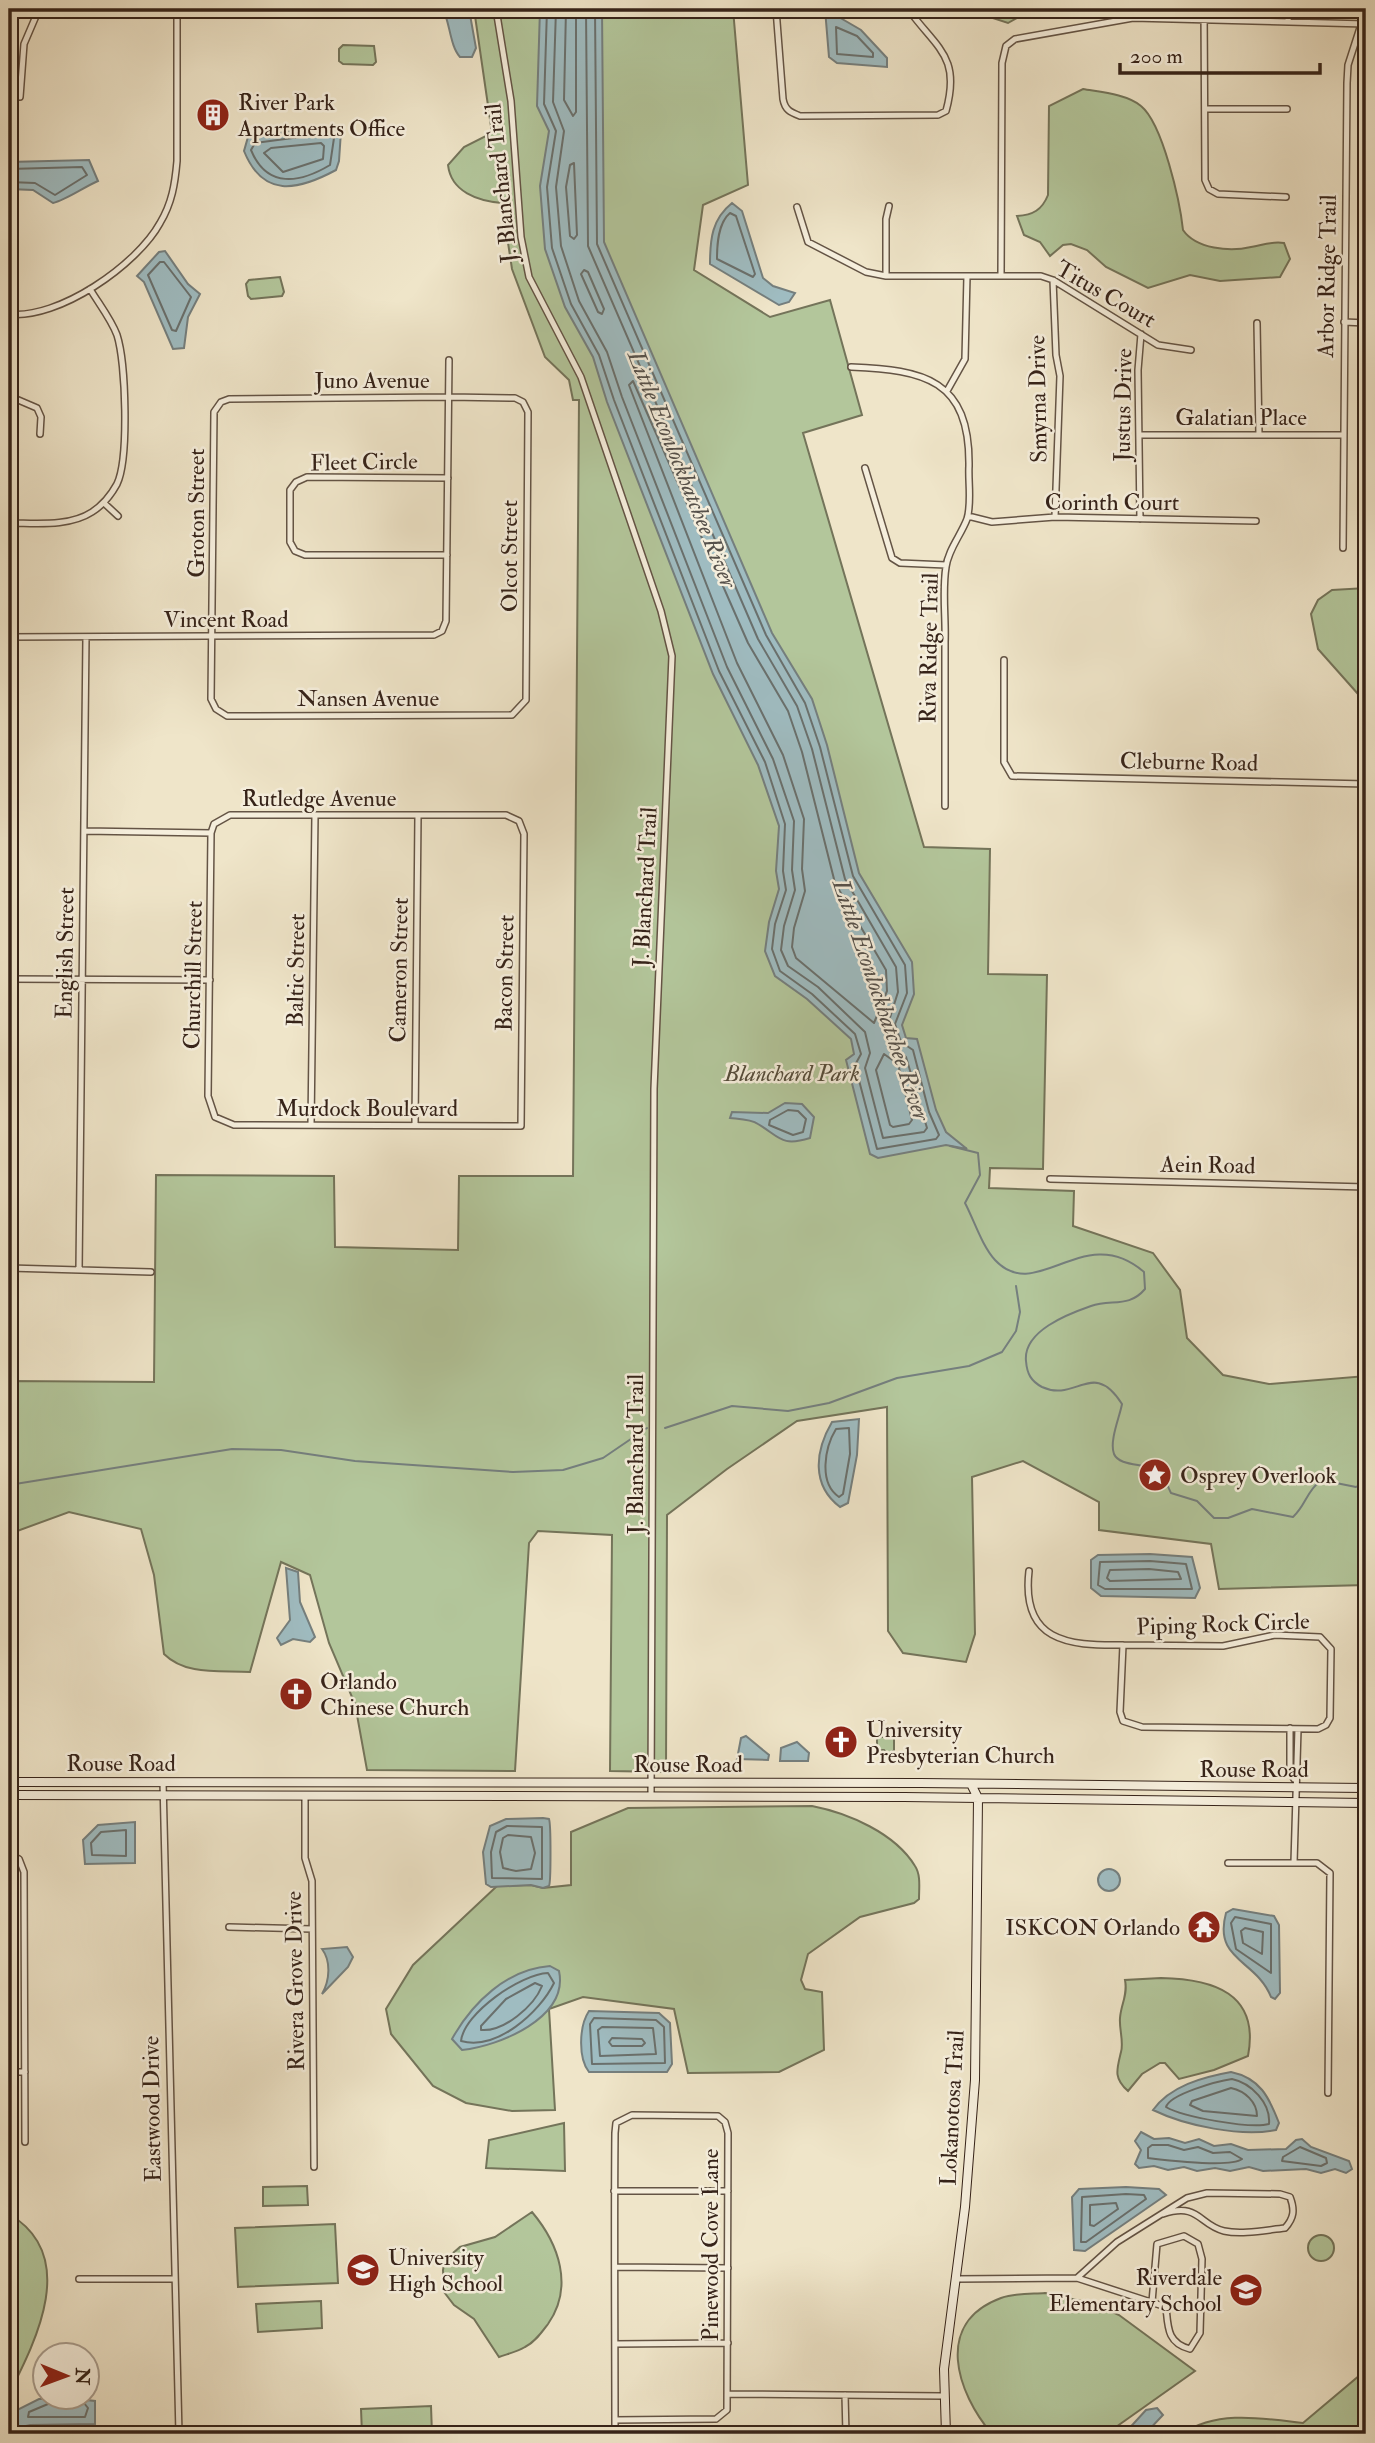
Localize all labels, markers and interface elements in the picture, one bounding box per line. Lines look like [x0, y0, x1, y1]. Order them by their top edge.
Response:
scale bar [1120, 32, 1319, 76]
text: 200 m [1130, 43, 1183, 70]
place label: River Park Apartments Office [237, 88, 406, 144]
building icon: River Park Apartments Office [194, 96, 232, 134]
street label: J. Blanchard Trail [478, 102, 524, 265]
street label: Arbor Ridge Trail [1311, 194, 1343, 359]
street label: Titus Court [1051, 254, 1161, 334]
street label: Smyrna Drive [1022, 334, 1054, 463]
water label: Little Econlockhatchee River [620, 345, 744, 593]
street label: Justus Drive [1107, 348, 1138, 463]
street label: Juno Avenue [313, 366, 430, 395]
street label: Galatian Place [1175, 403, 1307, 432]
street label: Fleet Circle [310, 447, 418, 477]
street label: Groton Street [182, 448, 211, 578]
street label: Corinth Court [1045, 488, 1179, 517]
street label: Olcot Street [495, 500, 524, 612]
street label: Riva Ridge Trail [913, 572, 945, 724]
street label: Vincent Road [163, 605, 289, 634]
street label: Nansen Avenue [297, 684, 439, 713]
street label: Cleburne Road [1120, 746, 1258, 778]
street label: Rutledge Avenue [242, 784, 397, 813]
street label: J. Blanchard Trail [626, 806, 664, 969]
water label: Little Econlockhatchee River [825, 874, 937, 1126]
street label: English Street [49, 887, 81, 1019]
street label: Cameron Street [383, 897, 415, 1043]
street label: Churchill Street [177, 900, 209, 1050]
street label: Baltic Street [281, 913, 311, 1027]
street label: Bacon Street [489, 914, 521, 1032]
park label: Blanchard Park [723, 1059, 860, 1088]
street label: Murdock Boulevard [276, 1094, 458, 1123]
street label: Aein Road [1159, 1150, 1256, 1180]
street label: J. Blanchard Trail [621, 1374, 650, 1535]
place icon: Osprey Overlook [1136, 1456, 1174, 1494]
place label: Osprey Overlook [1180, 1461, 1337, 1491]
street label: Piping Rock Circle [1136, 1606, 1311, 1643]
place label: Orlando Chinese Church [320, 1667, 469, 1722]
church icon: Orlando Chinese Church [277, 1675, 315, 1713]
place label: University Presbyterian Church [866, 1715, 1055, 1770]
church icon: University Presbyterian Church [822, 1723, 860, 1761]
street label: Rouse Road [66, 1749, 176, 1778]
street label: Rouse Road [633, 1750, 743, 1779]
street label: Rouse Road [1199, 1755, 1309, 1784]
street label: Rivera Grove Drive [279, 1890, 311, 2071]
temple icon: ISKCON Orlando [1185, 1908, 1223, 1946]
place label: ISKCON Orlando [1005, 1913, 1180, 1942]
street label: Lokanotosa Trail [933, 2029, 971, 2187]
street label: Eastwood Drive [136, 2035, 168, 2182]
street label: Pinewood Cove Lane [696, 2148, 725, 2341]
place label: University High School [388, 2243, 503, 2298]
school or university icon: University High School [344, 2251, 382, 2289]
place label: Riverdale Elementary School [1048, 2263, 1222, 2318]
school or university icon: Riverdale Elementary School [1227, 2271, 1265, 2309]
north arrow [32, 2342, 102, 2412]
text: N [70, 2367, 94, 2386]

